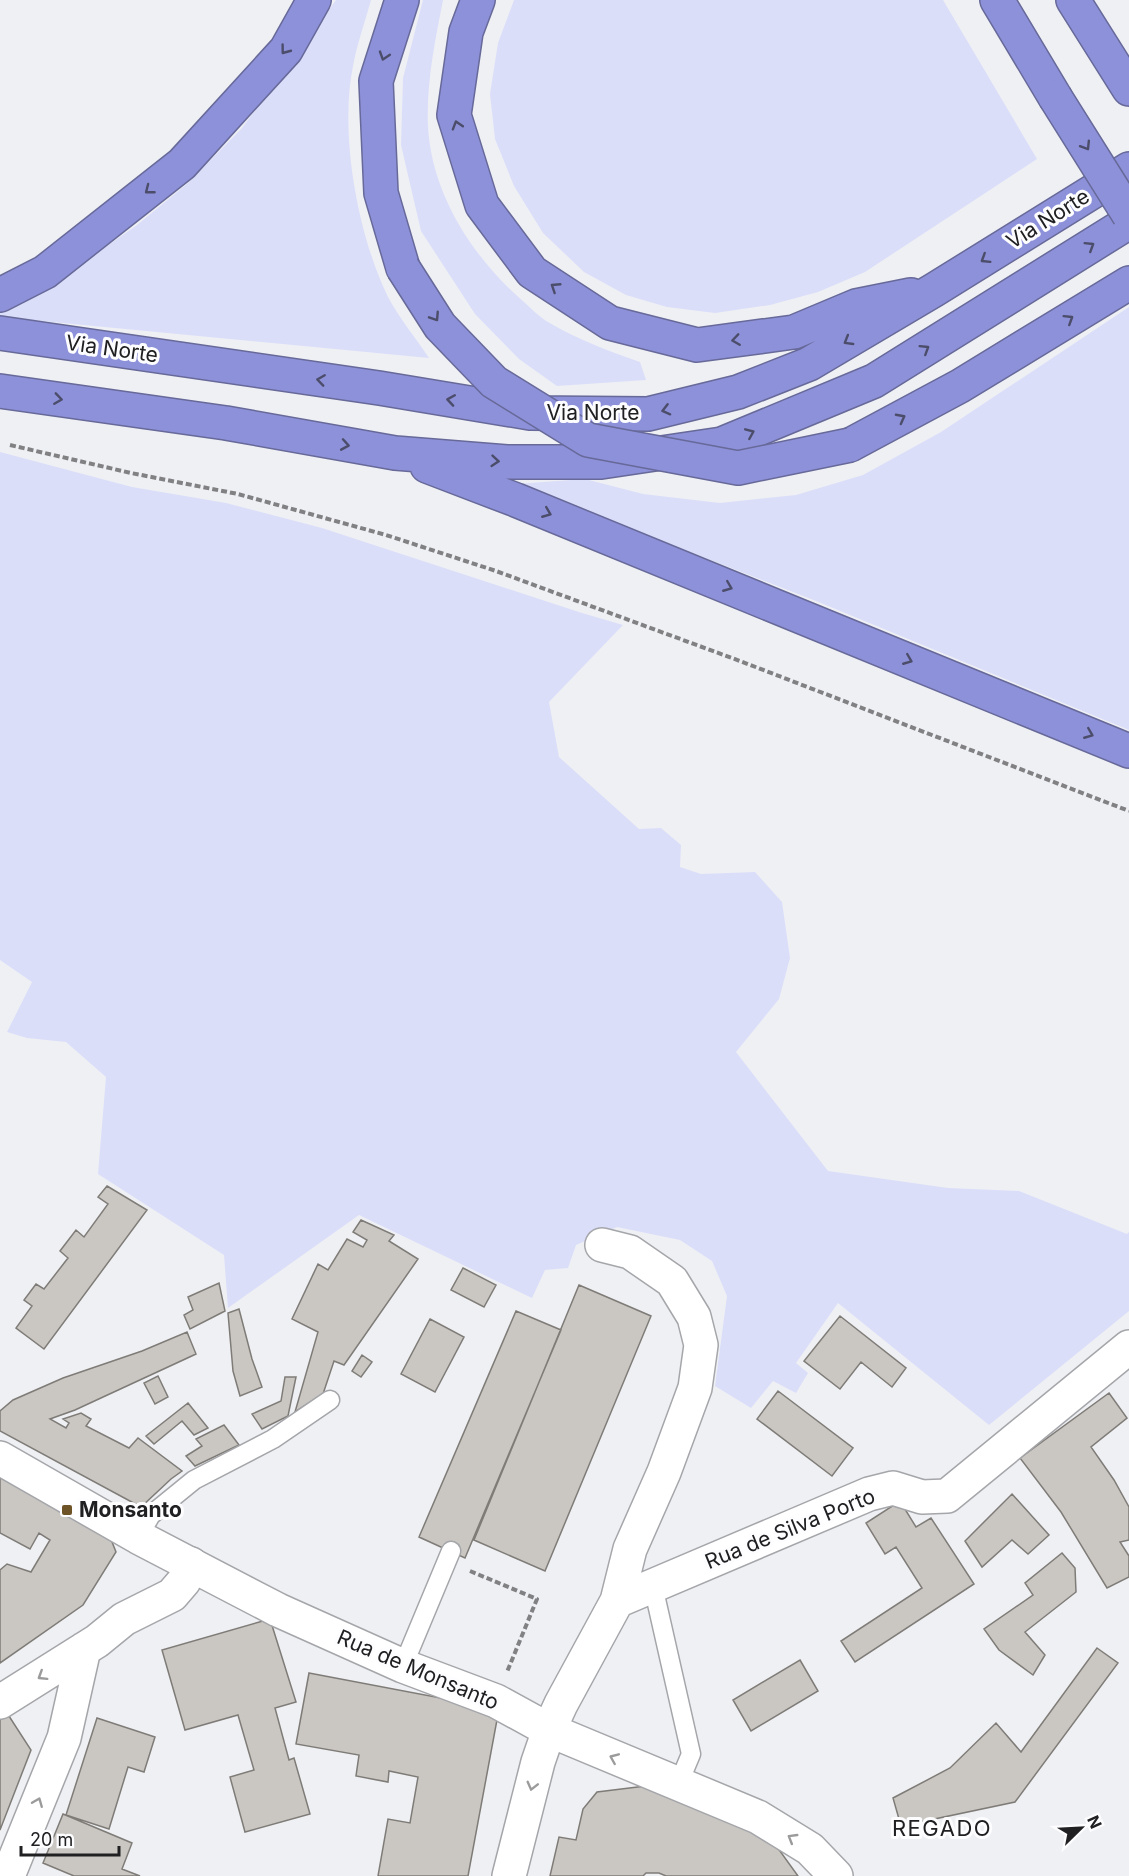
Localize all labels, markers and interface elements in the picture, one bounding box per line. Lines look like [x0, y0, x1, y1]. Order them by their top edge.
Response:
one-way arrow [281, 44, 292, 55]
one-way arrow [379, 50, 391, 61]
one-way arrow [452, 120, 464, 131]
one-way arrow [1079, 140, 1091, 150]
one-way arrow [145, 183, 156, 194]
street label: Via Norte [1002, 183, 1094, 254]
one-way arrow [1084, 241, 1094, 253]
one-way arrow [981, 251, 991, 263]
one-way arrow [551, 283, 562, 294]
one-way arrow [427, 311, 439, 321]
one-way arrow [1063, 315, 1073, 327]
street label: Via Norte [64, 330, 160, 367]
one-way arrow [732, 333, 741, 345]
one-way arrow [844, 334, 854, 346]
one-way arrow [919, 345, 929, 357]
one-way arrow [316, 374, 326, 386]
one-way arrow [53, 393, 63, 405]
one-way arrow [447, 394, 457, 407]
street label: Via Norte [547, 400, 639, 425]
one-way arrow [661, 402, 671, 415]
one-way arrow [895, 414, 905, 425]
one-way arrow [743, 428, 754, 440]
one-way arrow [341, 438, 350, 450]
one-way arrow [491, 454, 500, 467]
one-way arrow [541, 506, 552, 518]
one-way arrow [722, 579, 733, 592]
one-way arrow [902, 653, 913, 665]
one-way arrow [1082, 727, 1093, 739]
street label: Rua de Silva Porto [701, 1483, 878, 1574]
place label: Monsanto [79, 1497, 182, 1522]
marker: Monsanto [60, 1503, 74, 1517]
street label: Rua de Monsanto [334, 1624, 503, 1715]
one-way arrow [38, 1668, 48, 1680]
one-way arrow [610, 1753, 621, 1765]
one-way arrow [527, 1781, 540, 1791]
one-way arrow [31, 1798, 43, 1809]
north arrow [1051, 1798, 1111, 1858]
text: N [1083, 1812, 1106, 1832]
district label: REGADO [892, 1815, 992, 1841]
scale bar [21, 1819, 118, 1857]
text: 20 m [30, 1829, 73, 1850]
one-way arrow [788, 1834, 798, 1846]

